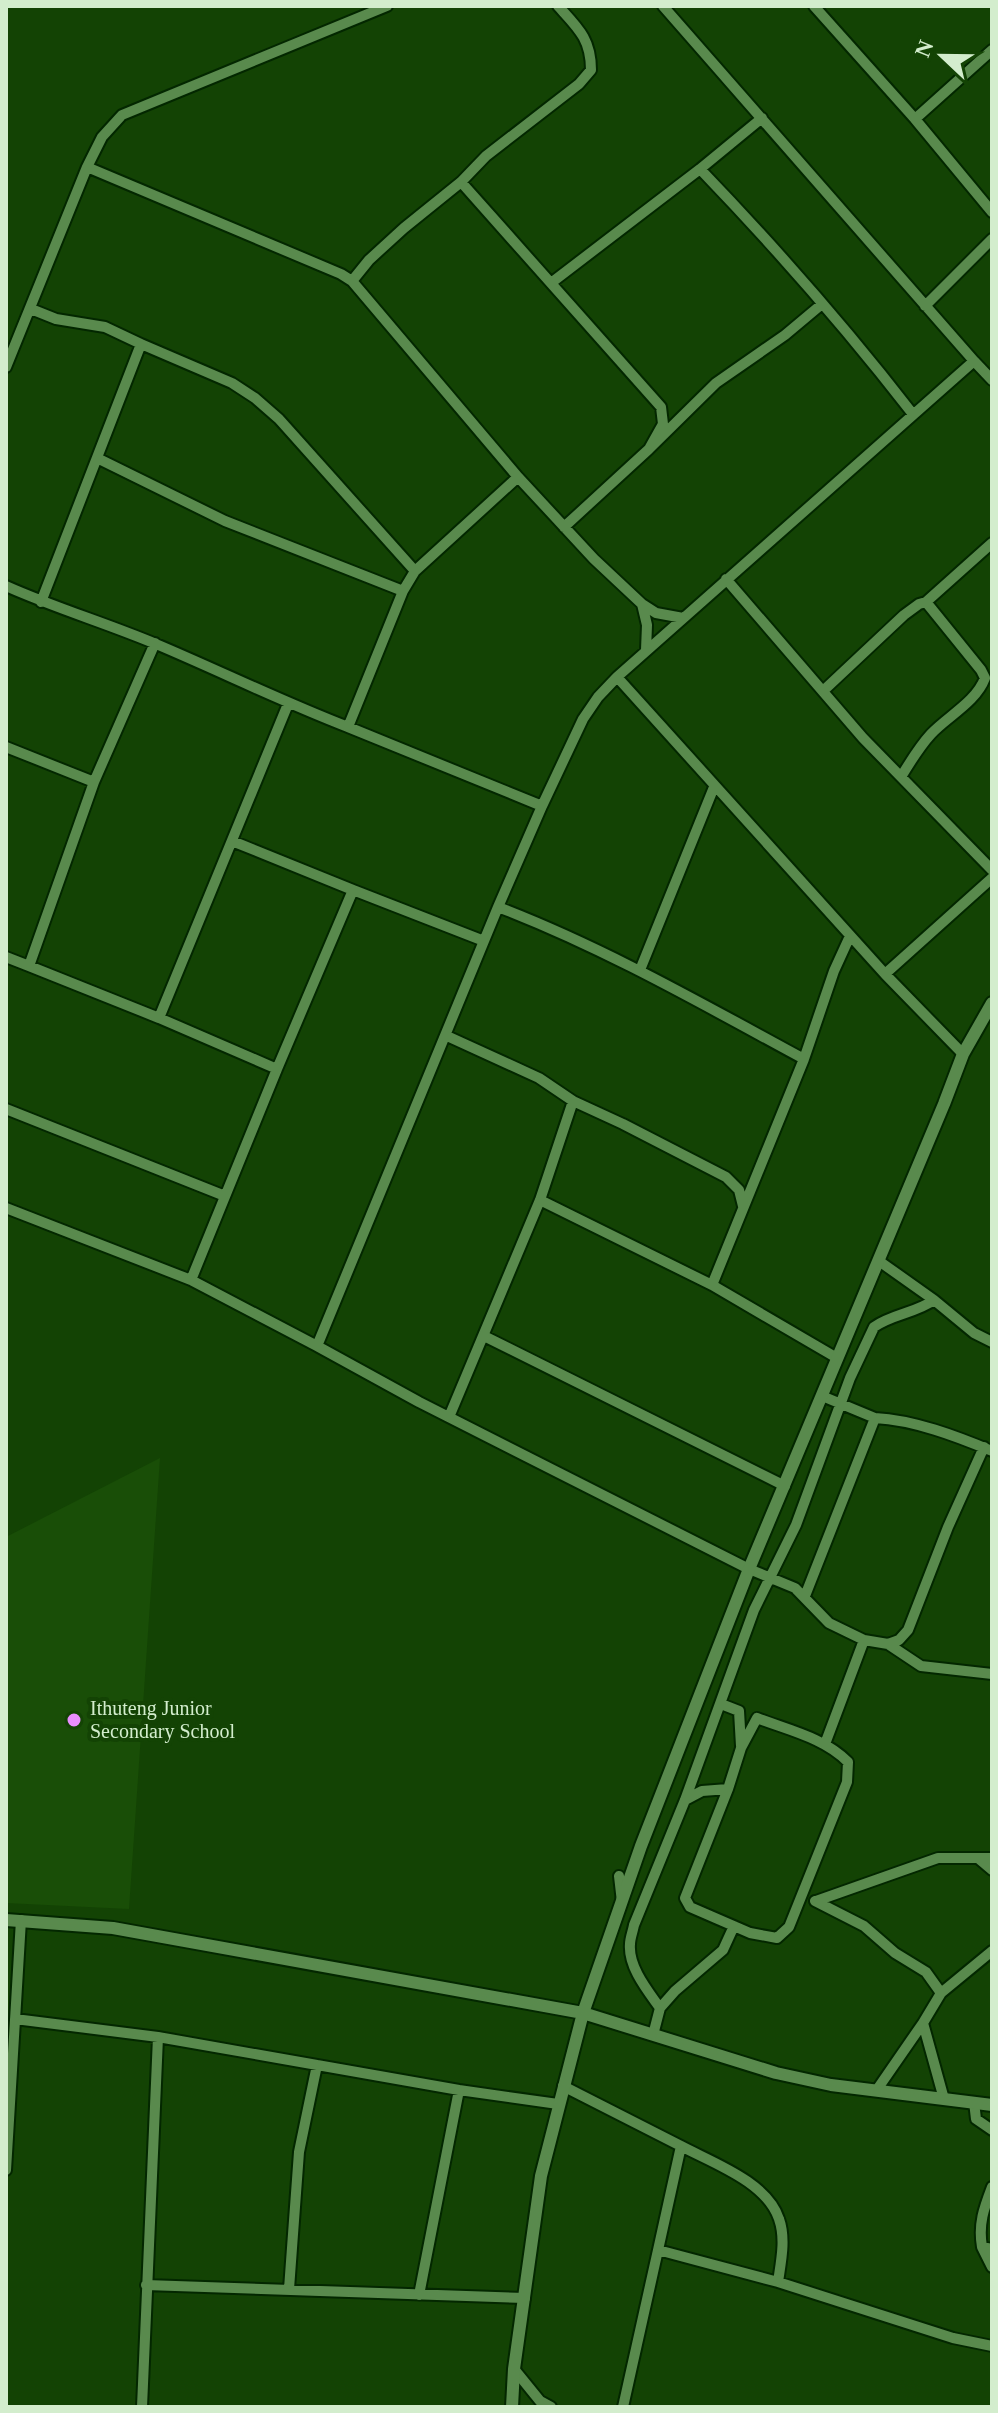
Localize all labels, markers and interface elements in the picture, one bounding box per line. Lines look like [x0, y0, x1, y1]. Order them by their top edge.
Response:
north arrow [902, 16, 982, 96]
text: N [909, 37, 939, 61]
place label: Ithuteng Junior Secondary School [90, 1697, 235, 1743]
marker: Ithuteng Junior Secondary School [65, 1711, 83, 1729]

